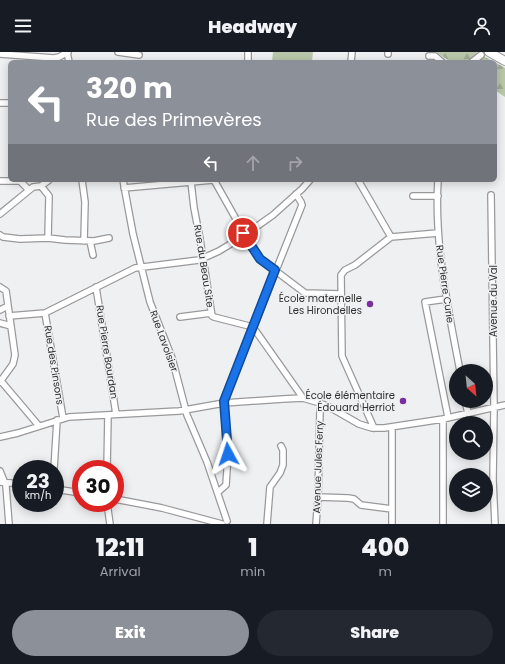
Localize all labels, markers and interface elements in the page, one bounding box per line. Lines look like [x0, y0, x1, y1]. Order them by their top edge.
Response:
text: Headway [208, 14, 297, 39]
icon: menu [12, 15, 34, 37]
icon: person [471, 15, 493, 37]
text: 320 m [86, 69, 173, 108]
icon: left [20, 76, 72, 128]
text: Rue des Primevères [86, 107, 262, 132]
icon: left [200, 152, 222, 174]
icon: ahead [242, 152, 264, 174]
icon: right [284, 152, 306, 174]
pin [226, 216, 260, 250]
icon: arrive [232, 222, 254, 244]
street label: Rue du Beau Site [190, 224, 218, 308]
street label: Rue Pierre Curie [432, 244, 458, 324]
street label: Avenue du Val [486, 265, 501, 337]
place label: École maternelle Les Hirondelles [279, 291, 362, 318]
marker: École maternelle Les Hirondelles [365, 299, 375, 309]
street label: Rue Pierre Bourdan [92, 304, 122, 400]
street label: Rue Lavoisier [146, 308, 182, 374]
street label: Rue des Pinsons [40, 324, 68, 406]
north arrow [449, 364, 493, 408]
map controls [449, 364, 493, 512]
place label: École élémentaire Édouard Herriot [306, 388, 395, 415]
marker: École élémentaire Édouard Herriot [398, 396, 408, 406]
button: search [449, 416, 493, 460]
street label: Avenue Jules Ferry [309, 420, 327, 514]
position arrow [207, 433, 249, 475]
speed limit sign: 30 [72, 460, 124, 512]
text: 23 [26, 467, 50, 495]
button: layers [449, 468, 493, 512]
text: km/h [25, 488, 51, 503]
text: 12:11 [96, 531, 145, 564]
text: 1 [248, 531, 257, 564]
text: 400 [361, 531, 409, 564]
text: Arrival [100, 562, 141, 581]
text: min [240, 562, 265, 581]
text: m [378, 562, 392, 581]
button: Exit [12, 610, 249, 656]
button: Share [257, 610, 493, 656]

